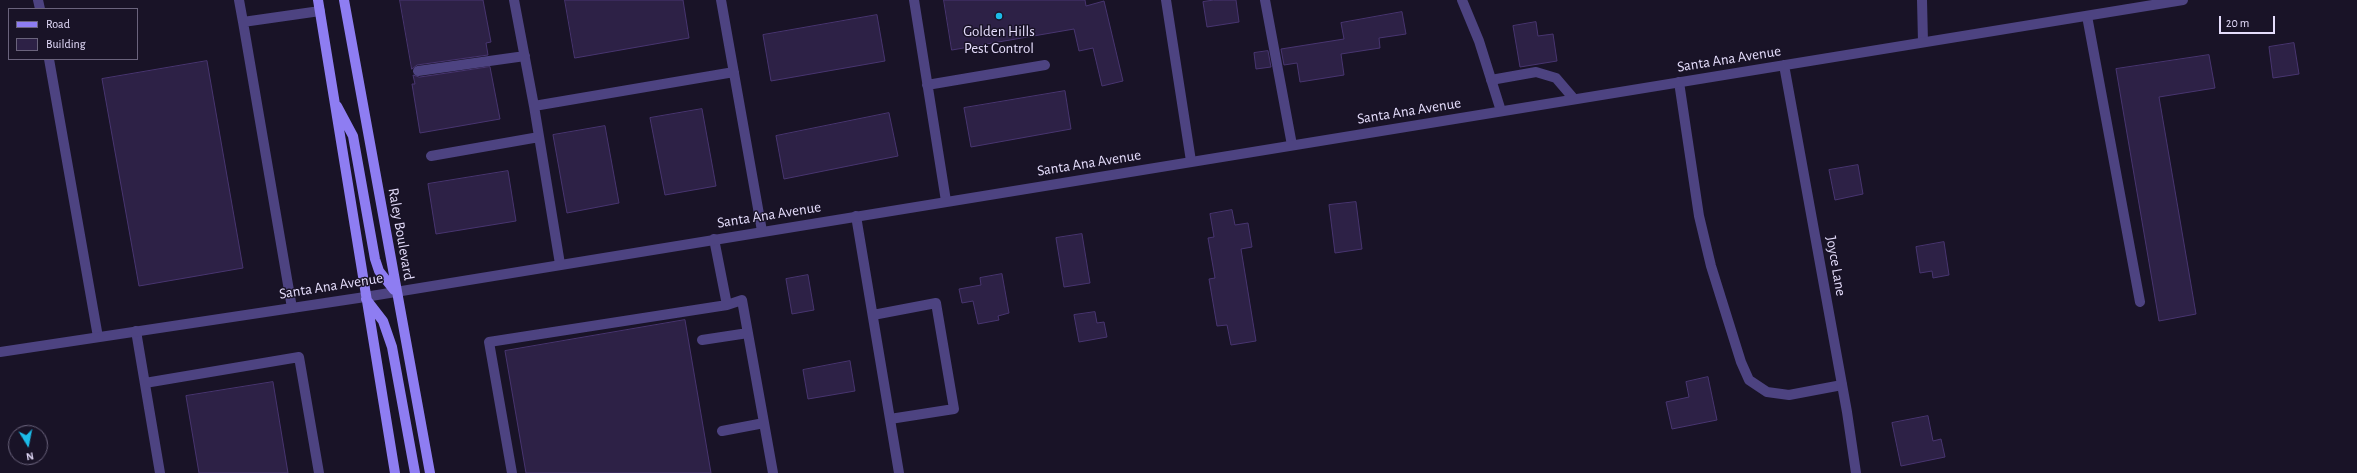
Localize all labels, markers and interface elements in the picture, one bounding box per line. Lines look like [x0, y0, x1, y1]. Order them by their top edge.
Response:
legend [8, 8, 138, 60]
scale bar [2221, 8, 2277, 34]
marker: Golden Hills Pest Control [994, 11, 1004, 21]
text: 20 m [2226, 17, 2249, 29]
text: Road [46, 18, 70, 30]
place label: Golden Hills Pest Control [963, 22, 1035, 57]
text: Building [46, 38, 86, 50]
street label: Santa Ana Avenue [1676, 42, 1782, 76]
street label: Santa Ana Avenue [1356, 94, 1462, 128]
street label: Santa Ana Avenue [1036, 146, 1142, 180]
street label: Raley Boulevard [384, 186, 418, 282]
street label: Santa Ana Avenue [716, 198, 822, 232]
street label: Joyce Lane [1822, 235, 1850, 297]
street label: Santa Ana Avenue [278, 269, 384, 303]
north arrow [8, 425, 48, 465]
text: N [25, 450, 35, 462]

